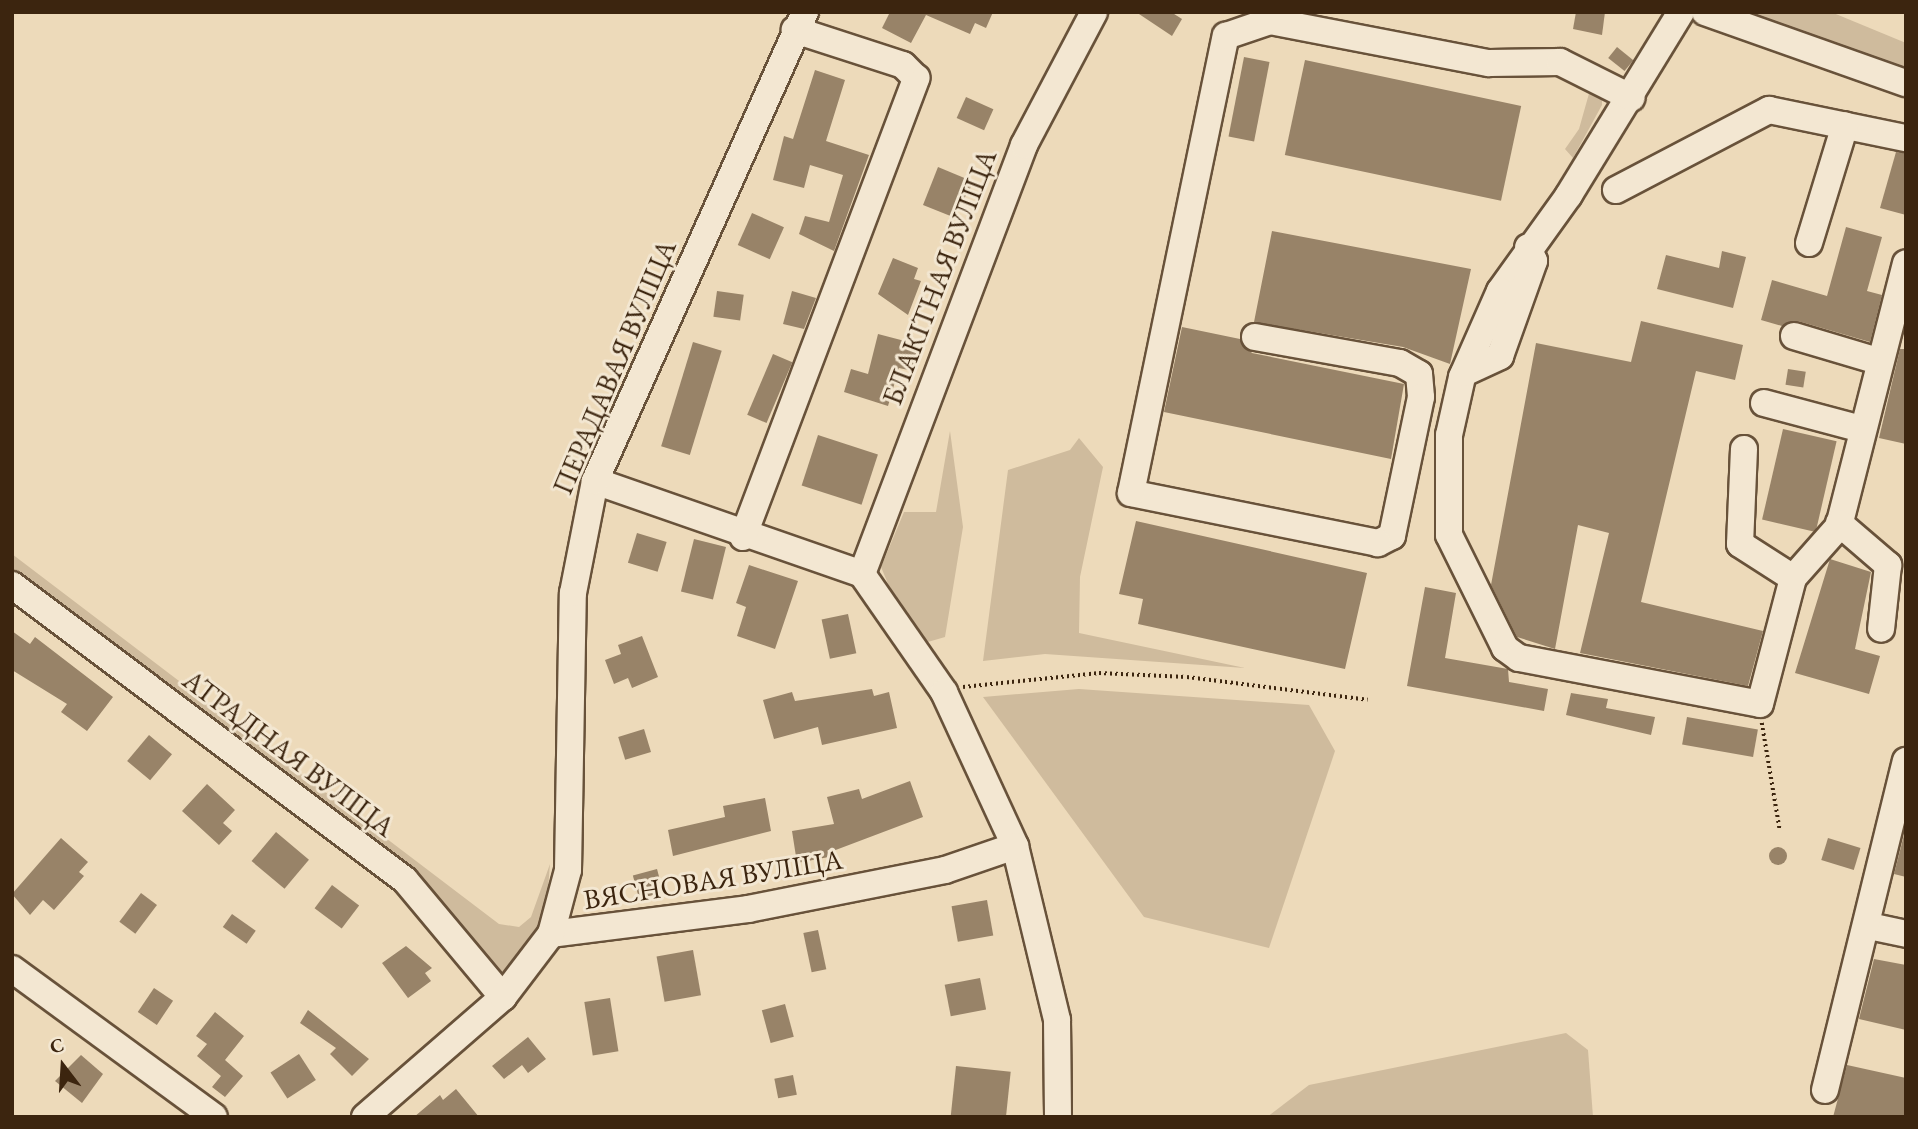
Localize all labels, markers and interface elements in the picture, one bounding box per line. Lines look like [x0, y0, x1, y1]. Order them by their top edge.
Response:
street label: БЛАКІТНАЯ ВУЛІЦА [875, 145, 1003, 409]
street label: ПЕРАДАВАЯ ВУЛІЦА [545, 235, 683, 499]
street label: АТРАДНАЯ ВУЛІЦА [176, 662, 402, 844]
street label: ВЯСНОВАЯ ВУЛІЦА [581, 842, 845, 916]
north arrow [28, 1031, 98, 1101]
text: С [47, 1032, 67, 1059]

